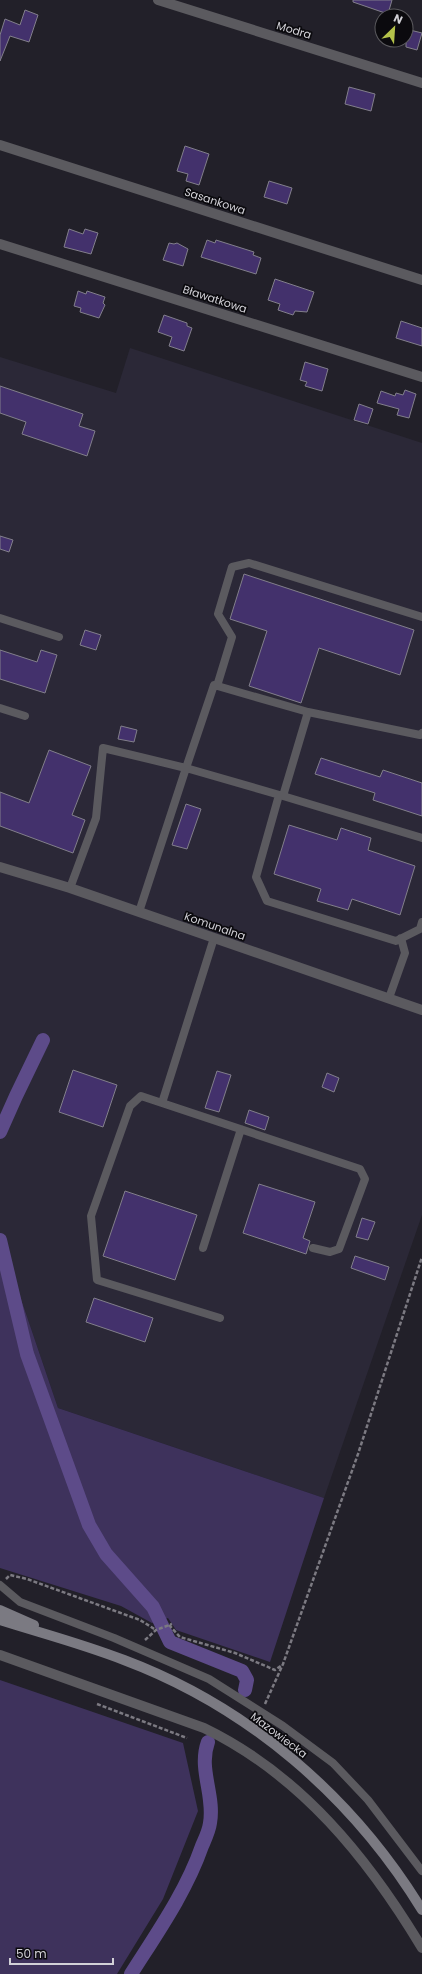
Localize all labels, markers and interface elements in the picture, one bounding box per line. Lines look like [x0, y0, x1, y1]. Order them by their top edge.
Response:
north arrow [374, 8, 414, 48]
text: N [391, 10, 405, 28]
street label: Modra [275, 17, 313, 43]
street label: Sasankowa [182, 184, 248, 218]
street label: Bławatkowa [181, 281, 249, 317]
street label: Komunalna [182, 908, 248, 944]
street label: Mazowiecka [247, 1708, 311, 1762]
scale bar [10, 1940, 113, 1966]
text: 50 m [16, 1945, 47, 1962]

